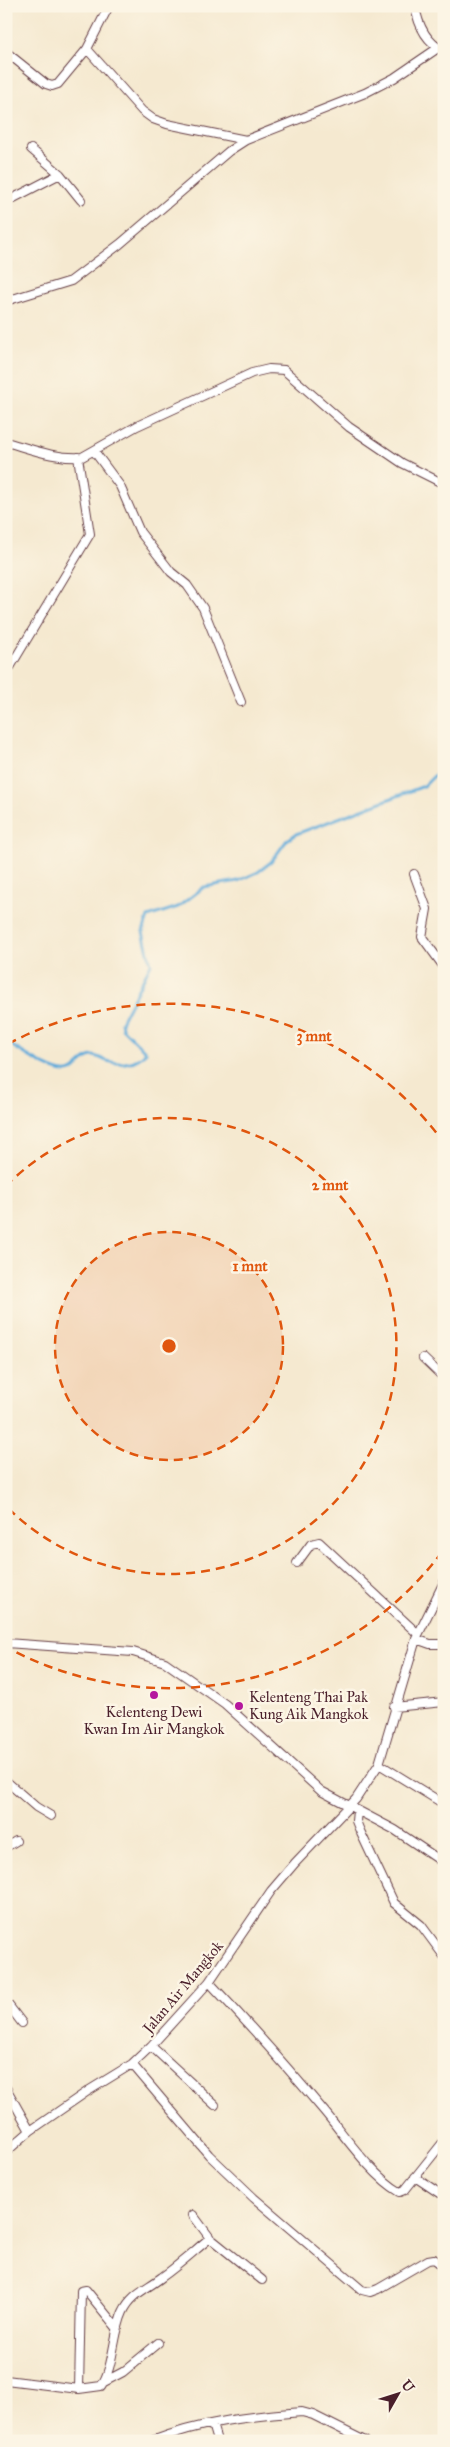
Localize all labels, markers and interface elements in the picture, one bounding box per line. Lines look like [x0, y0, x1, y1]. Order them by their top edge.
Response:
text: 3 mnt [296, 1027, 332, 1046]
text: 2 mnt [312, 1176, 349, 1194]
text: 1 mnt [232, 1257, 268, 1275]
centre of rings [160, 1337, 178, 1355]
place label: Kelenteng Thai Pak Kung Aik Mangkok [249, 1688, 368, 1723]
marker: Kelenteng Dewi Kwan Im Air Mangkok [148, 1689, 160, 1701]
marker: Kelenteng Thai Pak Kung Aik Mangkok [233, 1700, 245, 1712]
place label: Kelenteng Dewi Kwan Im Air Mangkok [83, 1703, 225, 1738]
street label: Jalan Air Mangkok [138, 1937, 228, 2039]
north arrow [372, 2370, 422, 2420]
text: U [398, 2376, 418, 2397]

